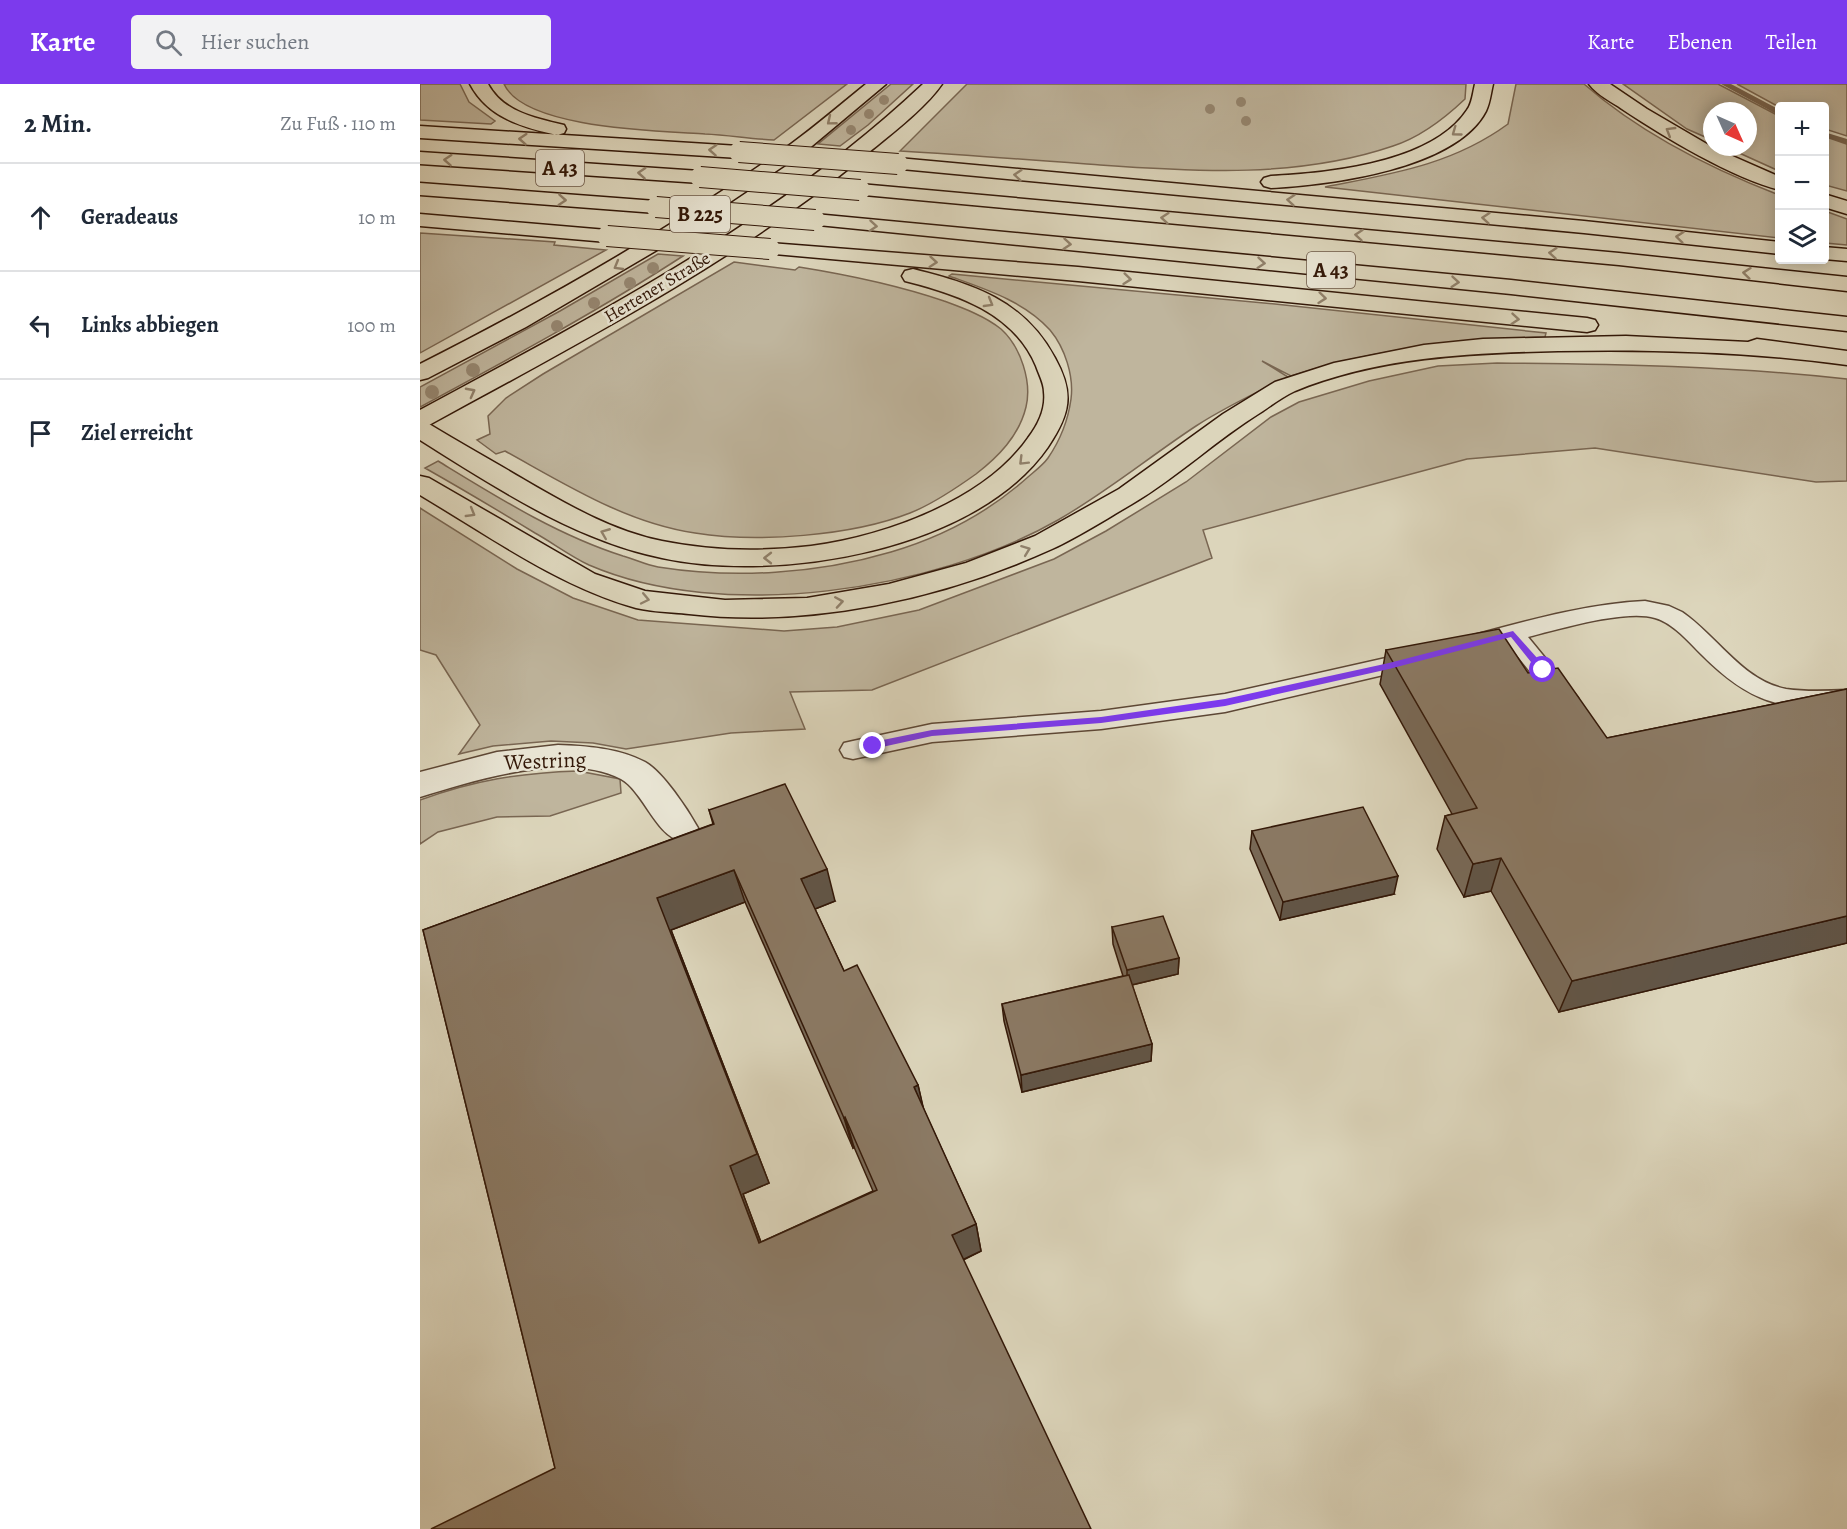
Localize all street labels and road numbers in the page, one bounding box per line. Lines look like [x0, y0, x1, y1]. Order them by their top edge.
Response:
road number: A 43 [536, 150, 584, 186]
road number: B 225 [670, 196, 730, 232]
street label: Hertener Straße [599, 246, 715, 328]
road number: A 43 [1307, 252, 1355, 288]
street label: Westring [502, 745, 587, 777]

